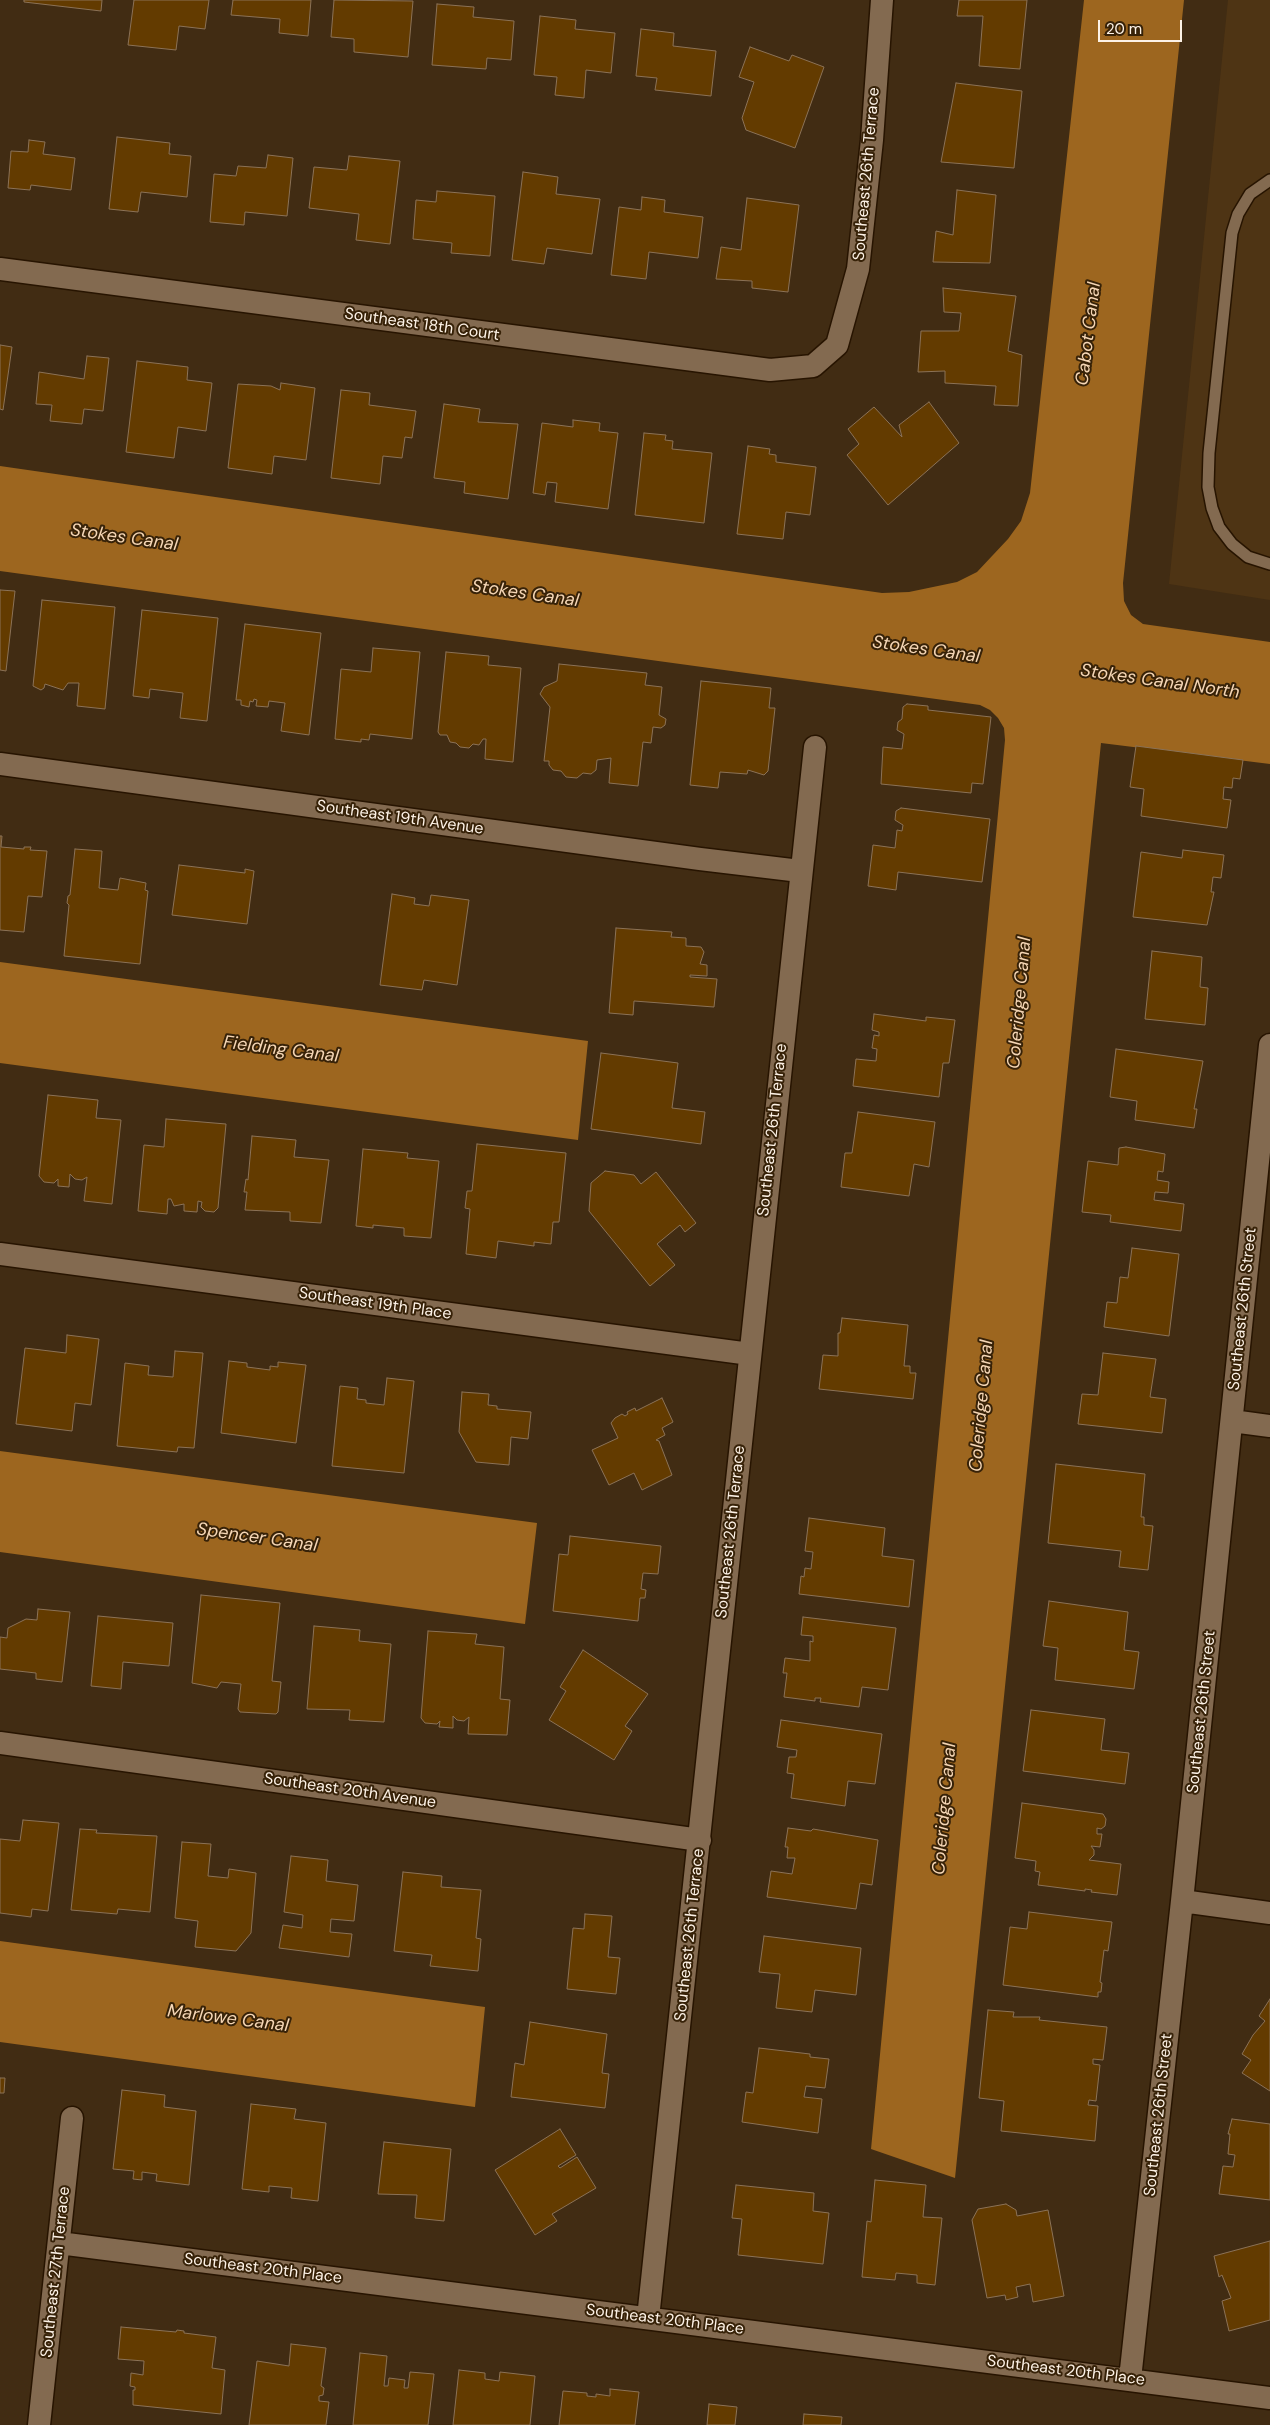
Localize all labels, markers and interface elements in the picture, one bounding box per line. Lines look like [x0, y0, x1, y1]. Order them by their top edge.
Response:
scale bar [1100, 10, 1184, 42]
text: 20 m [1106, 19, 1142, 39]
street label: Southeast 26th Terrace [850, 87, 884, 261]
water label: Cabot Canal [1072, 281, 1106, 387]
street label: Southeast 18th Court [343, 305, 501, 345]
water label: Stokes Canal [69, 520, 179, 556]
water label: Stokes Canal [470, 576, 580, 612]
water label: Stokes Canal [871, 632, 981, 668]
water label: Stokes Canal North [1079, 660, 1241, 704]
street label: Southeast 19th Avenue [315, 797, 485, 839]
water label: Coleridge Canal [1003, 936, 1037, 1070]
water label: Fielding Canal [222, 1032, 340, 1068]
street label: Southeast 26th Terrace [754, 1043, 792, 1217]
street label: Southeast 26th Street [1225, 1227, 1261, 1391]
street label: Southeast 19th Place [297, 1284, 453, 1324]
water label: Coleridge Canal [965, 1339, 999, 1473]
street label: Southeast 26th Terrace [712, 1445, 750, 1619]
water label: Spencer Canal [195, 1519, 319, 1557]
street label: Southeast 26th Street [1184, 1630, 1220, 1794]
water label: Coleridge Canal [928, 1742, 962, 1876]
street label: Southeast 20th Avenue [263, 1769, 437, 1813]
street label: Southeast 26th Terrace [671, 1848, 709, 2022]
water label: Marlowe Canal [166, 2001, 290, 2037]
street label: Southeast 26th Street [1141, 2033, 1177, 2197]
street label: Southeast 27th Terrace [37, 2185, 75, 2359]
street label: Southeast 20th Place [183, 2250, 343, 2288]
street label: Southeast 20th Place [585, 2301, 745, 2339]
street label: Southeast 20th Place [986, 2352, 1146, 2390]

